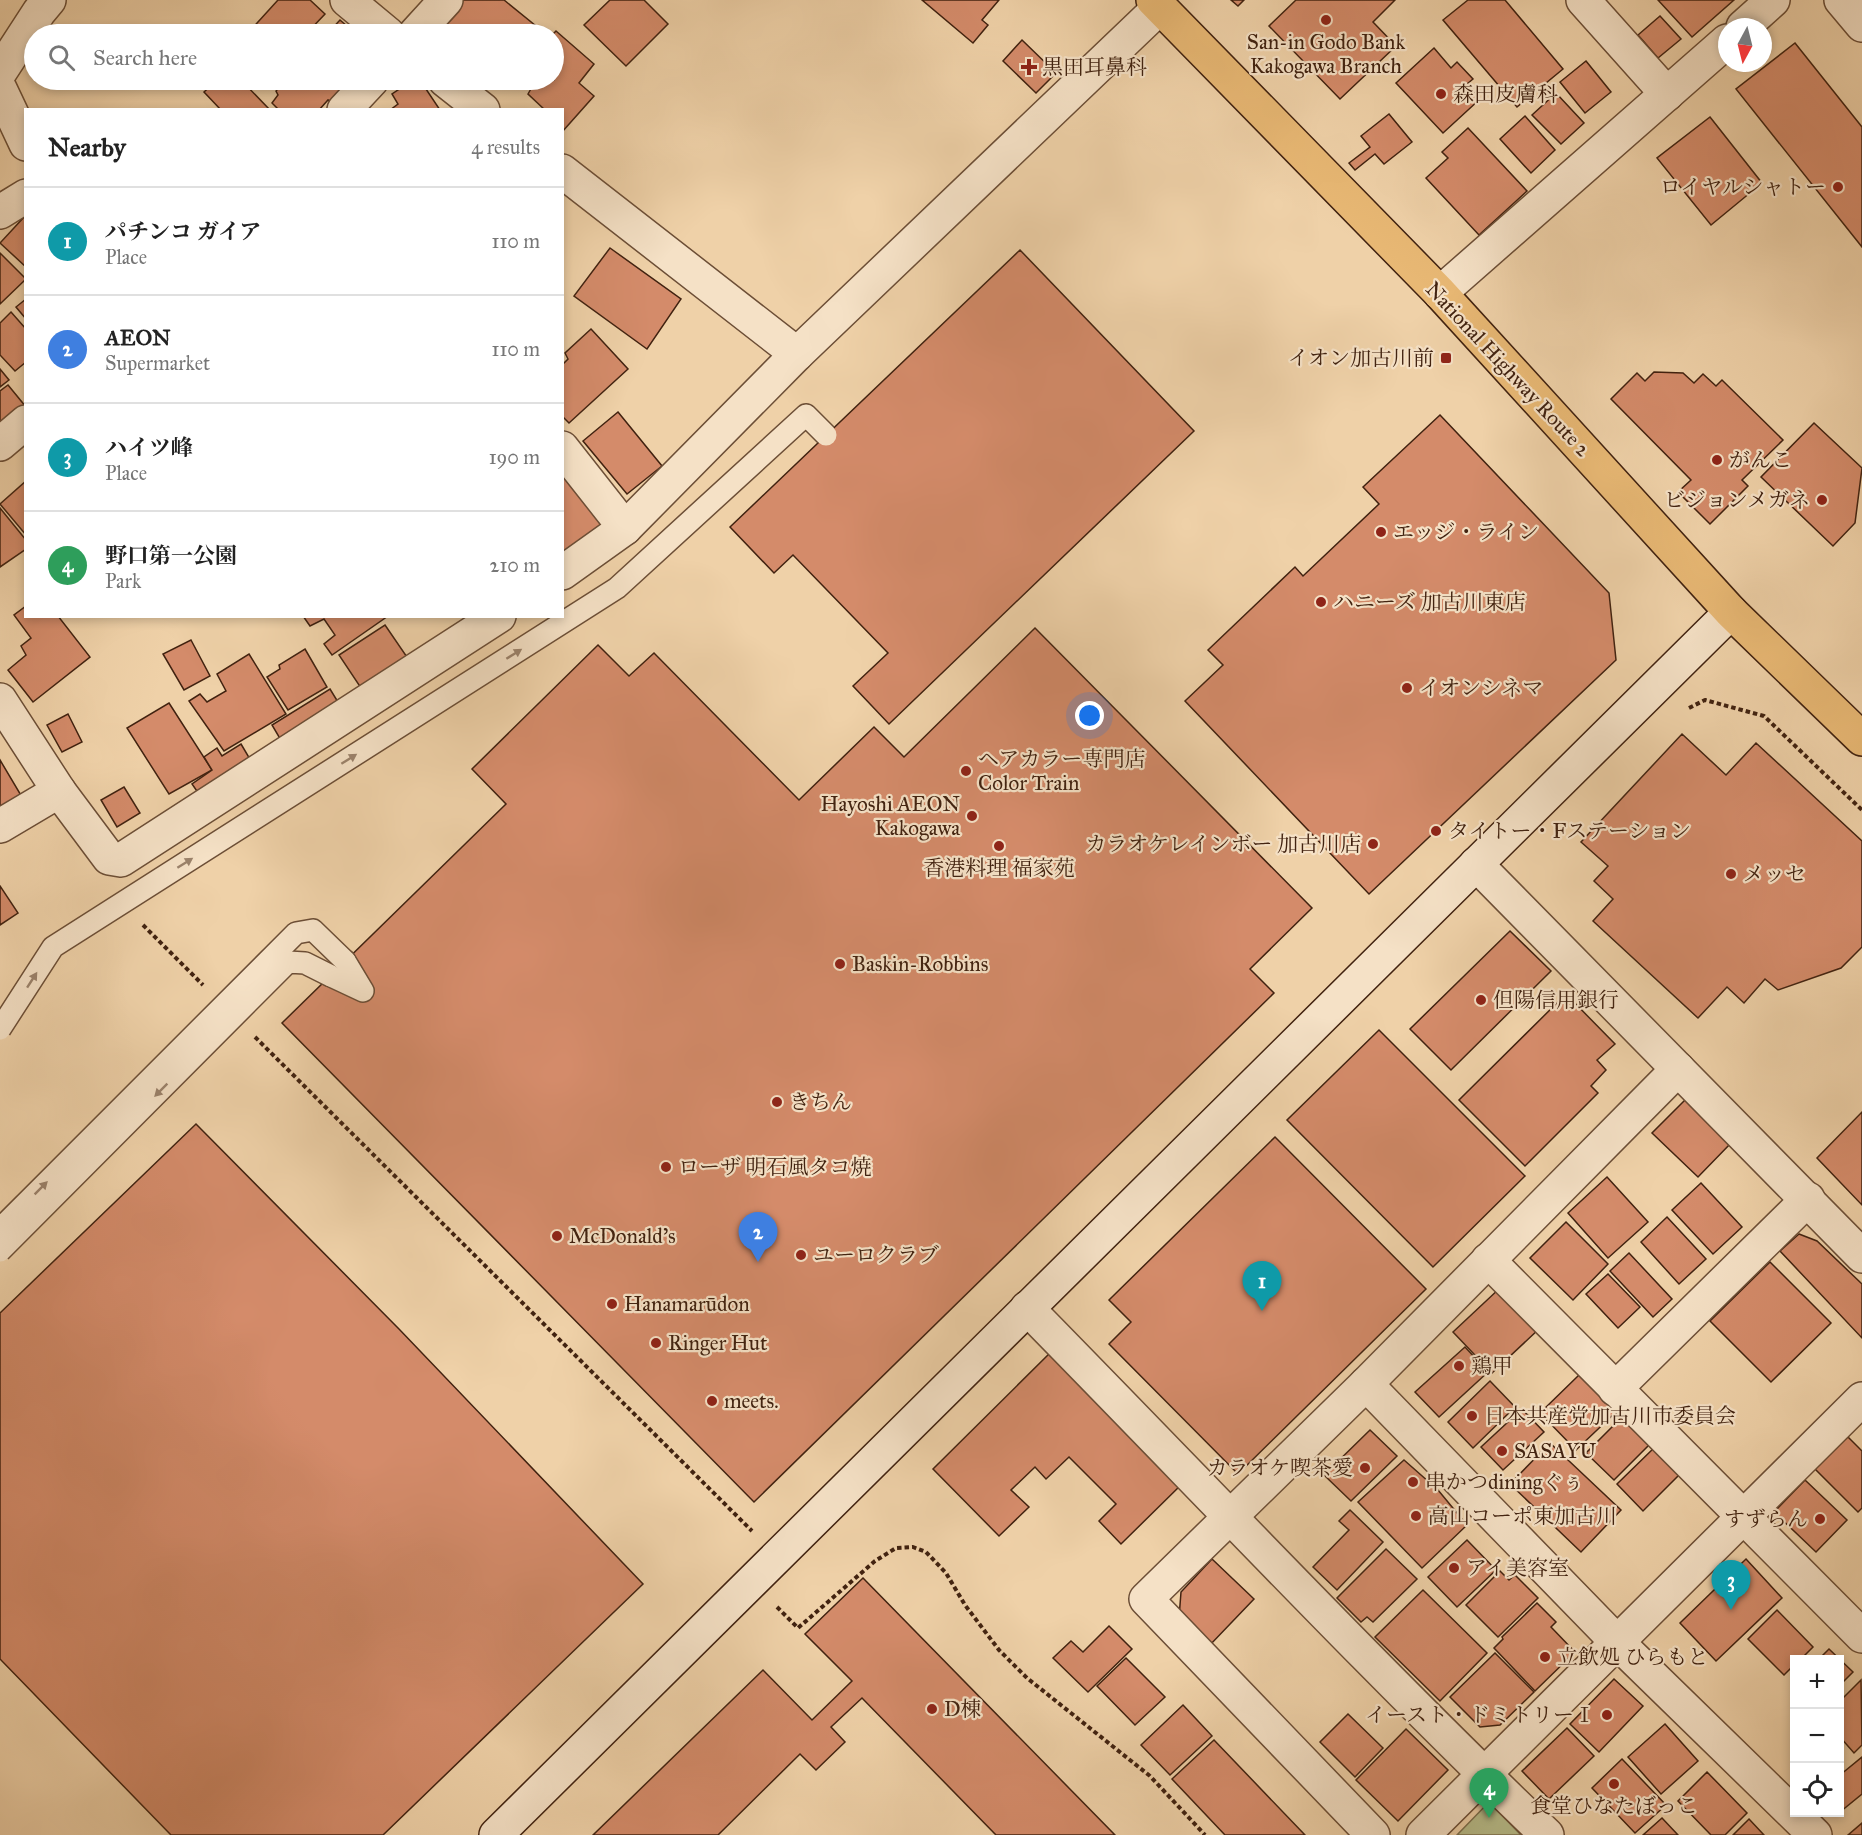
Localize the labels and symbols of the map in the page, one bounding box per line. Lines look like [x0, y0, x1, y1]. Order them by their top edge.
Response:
marker: San-in Godo Bank Kakogawa Branch [1319, 13, 1333, 27]
north arrow [1718, 18, 1772, 72]
place label: San-in Godo Bank Kakogawa Branch [1247, 29, 1405, 79]
place label: 黒田耳鼻科 [1042, 54, 1147, 80]
marker: 黒田耳鼻科 [1020, 58, 1038, 76]
place label: 森田皮膚科 [1453, 81, 1558, 107]
marker: 森田皮膚科 [1434, 87, 1448, 101]
place label: ロイヤルシャトー [1660, 174, 1826, 200]
marker: ロイヤルシャトー [1831, 180, 1845, 194]
street label: National Highway Route 2 [1420, 276, 1596, 462]
place label: イオン加古川前 [1288, 345, 1434, 371]
marker: イオン加古川前 [1439, 351, 1453, 365]
place label: がんこ [1729, 447, 1792, 473]
marker: がんこ [1710, 453, 1724, 467]
place label: ビジョンメガネ [1664, 487, 1810, 513]
marker: ビジョンメガネ [1815, 493, 1829, 507]
place label: エッジ・ライン [1393, 519, 1539, 545]
marker: エッジ・ライン [1374, 525, 1388, 539]
place label: ハニーズ 加古川東店 [1333, 589, 1525, 615]
marker: ハニーズ 加古川東店 [1314, 595, 1328, 609]
one-way arrow [505, 648, 522, 659]
place label: イオンシネマ [1419, 675, 1543, 701]
marker: イオンシネマ [1400, 681, 1414, 695]
your location [1075, 701, 1104, 730]
place label: ヘアカラー専門店 Color Train [978, 746, 1145, 796]
one-way arrow [341, 753, 357, 764]
marker: ヘアカラー専門店 Color Train [959, 764, 973, 778]
place label: Hayoshi AEON Kakogawa [820, 791, 960, 841]
marker: Hayoshi AEON Kakogawa [965, 809, 979, 823]
place label: タイトー・Fステーション [1448, 818, 1691, 844]
marker: タイトー・Fステーション [1429, 824, 1443, 838]
place label: カラオケレインボー 加古川店 [1085, 831, 1361, 857]
marker: カラオケレインボー 加古川店 [1366, 837, 1380, 851]
marker: 香港料理 福家苑 [992, 839, 1006, 853]
place label: 香港料理 福家苑 [923, 855, 1075, 881]
one-way arrow [176, 858, 193, 869]
place label: メッセ [1743, 861, 1806, 887]
marker: メッセ [1724, 867, 1738, 881]
place label: Baskin-Robbins [852, 951, 988, 977]
marker: Baskin-Robbins [833, 957, 847, 971]
one-way arrow [26, 972, 37, 988]
place label: 但陽信用銀行 [1493, 987, 1619, 1013]
marker: 但陽信用銀行 [1474, 993, 1488, 1007]
one-way arrow [153, 1083, 168, 1097]
place label: きちん [789, 1089, 852, 1115]
marker: きちん [770, 1095, 784, 1109]
place label: ローザ 明石風タコ焼 [678, 1154, 872, 1180]
marker: ローザ 明石風タコ焼 [659, 1160, 673, 1174]
one-way arrow [34, 1181, 48, 1195]
pin: 2 [738, 1212, 777, 1262]
place label: McDonald's [569, 1223, 676, 1249]
marker: McDonald's [550, 1229, 564, 1243]
place label: ユーロクラブ [813, 1242, 939, 1268]
marker: ユーロクラブ [794, 1248, 808, 1262]
pin: 1 [1242, 1262, 1282, 1311]
place label: Hanamarūdon [624, 1291, 750, 1317]
marker: Hanamarūdon [605, 1297, 619, 1311]
place label: Ringer Hut [668, 1330, 768, 1356]
marker: Ringer Hut [649, 1336, 663, 1350]
place label: 鶏甲 [1471, 1353, 1513, 1379]
marker: 鶏甲 [1452, 1359, 1466, 1373]
place label: meets. [724, 1388, 779, 1414]
marker: meets. [705, 1394, 719, 1408]
place label: 日本共産党加古川市委員会 [1484, 1403, 1736, 1429]
marker: 日本共産党加古川市委員会 [1465, 1409, 1479, 1423]
place label: SASAYU [1514, 1438, 1597, 1464]
marker: SASAYU [1495, 1444, 1509, 1458]
place label: カラオケ喫茶愛 [1206, 1455, 1353, 1481]
marker: カラオケ喫茶愛 [1358, 1461, 1372, 1475]
place label: 串かつdiningぐぅ [1425, 1469, 1584, 1495]
marker: 串かつdiningぐぅ [1406, 1475, 1420, 1489]
place label: 高山コーポ東加古川 [1428, 1503, 1617, 1529]
place label: すずらん [1724, 1506, 1808, 1532]
marker: 高山コーポ東加古川 [1409, 1509, 1423, 1523]
marker: すずらん [1813, 1512, 1827, 1526]
place label: アイ美容室 [1466, 1555, 1569, 1581]
pin: 3 [1712, 1560, 1750, 1610]
marker: アイ美容室 [1447, 1561, 1461, 1575]
place label: 立飲処 ひらもと [1557, 1644, 1709, 1670]
marker: 立飲処 ひらもと [1538, 1650, 1552, 1664]
place label: D棟 [944, 1696, 982, 1722]
marker: D棟 [925, 1702, 939, 1716]
place label: イースト・ドミトリーⅠ [1365, 1702, 1595, 1728]
marker: イースト・ドミトリーⅠ [1600, 1708, 1614, 1722]
pin: 4 [1470, 1768, 1508, 1818]
marker: 食堂ひなたぼっこ [1607, 1777, 1621, 1791]
place label: 食堂ひなたぼっこ [1530, 1793, 1698, 1819]

